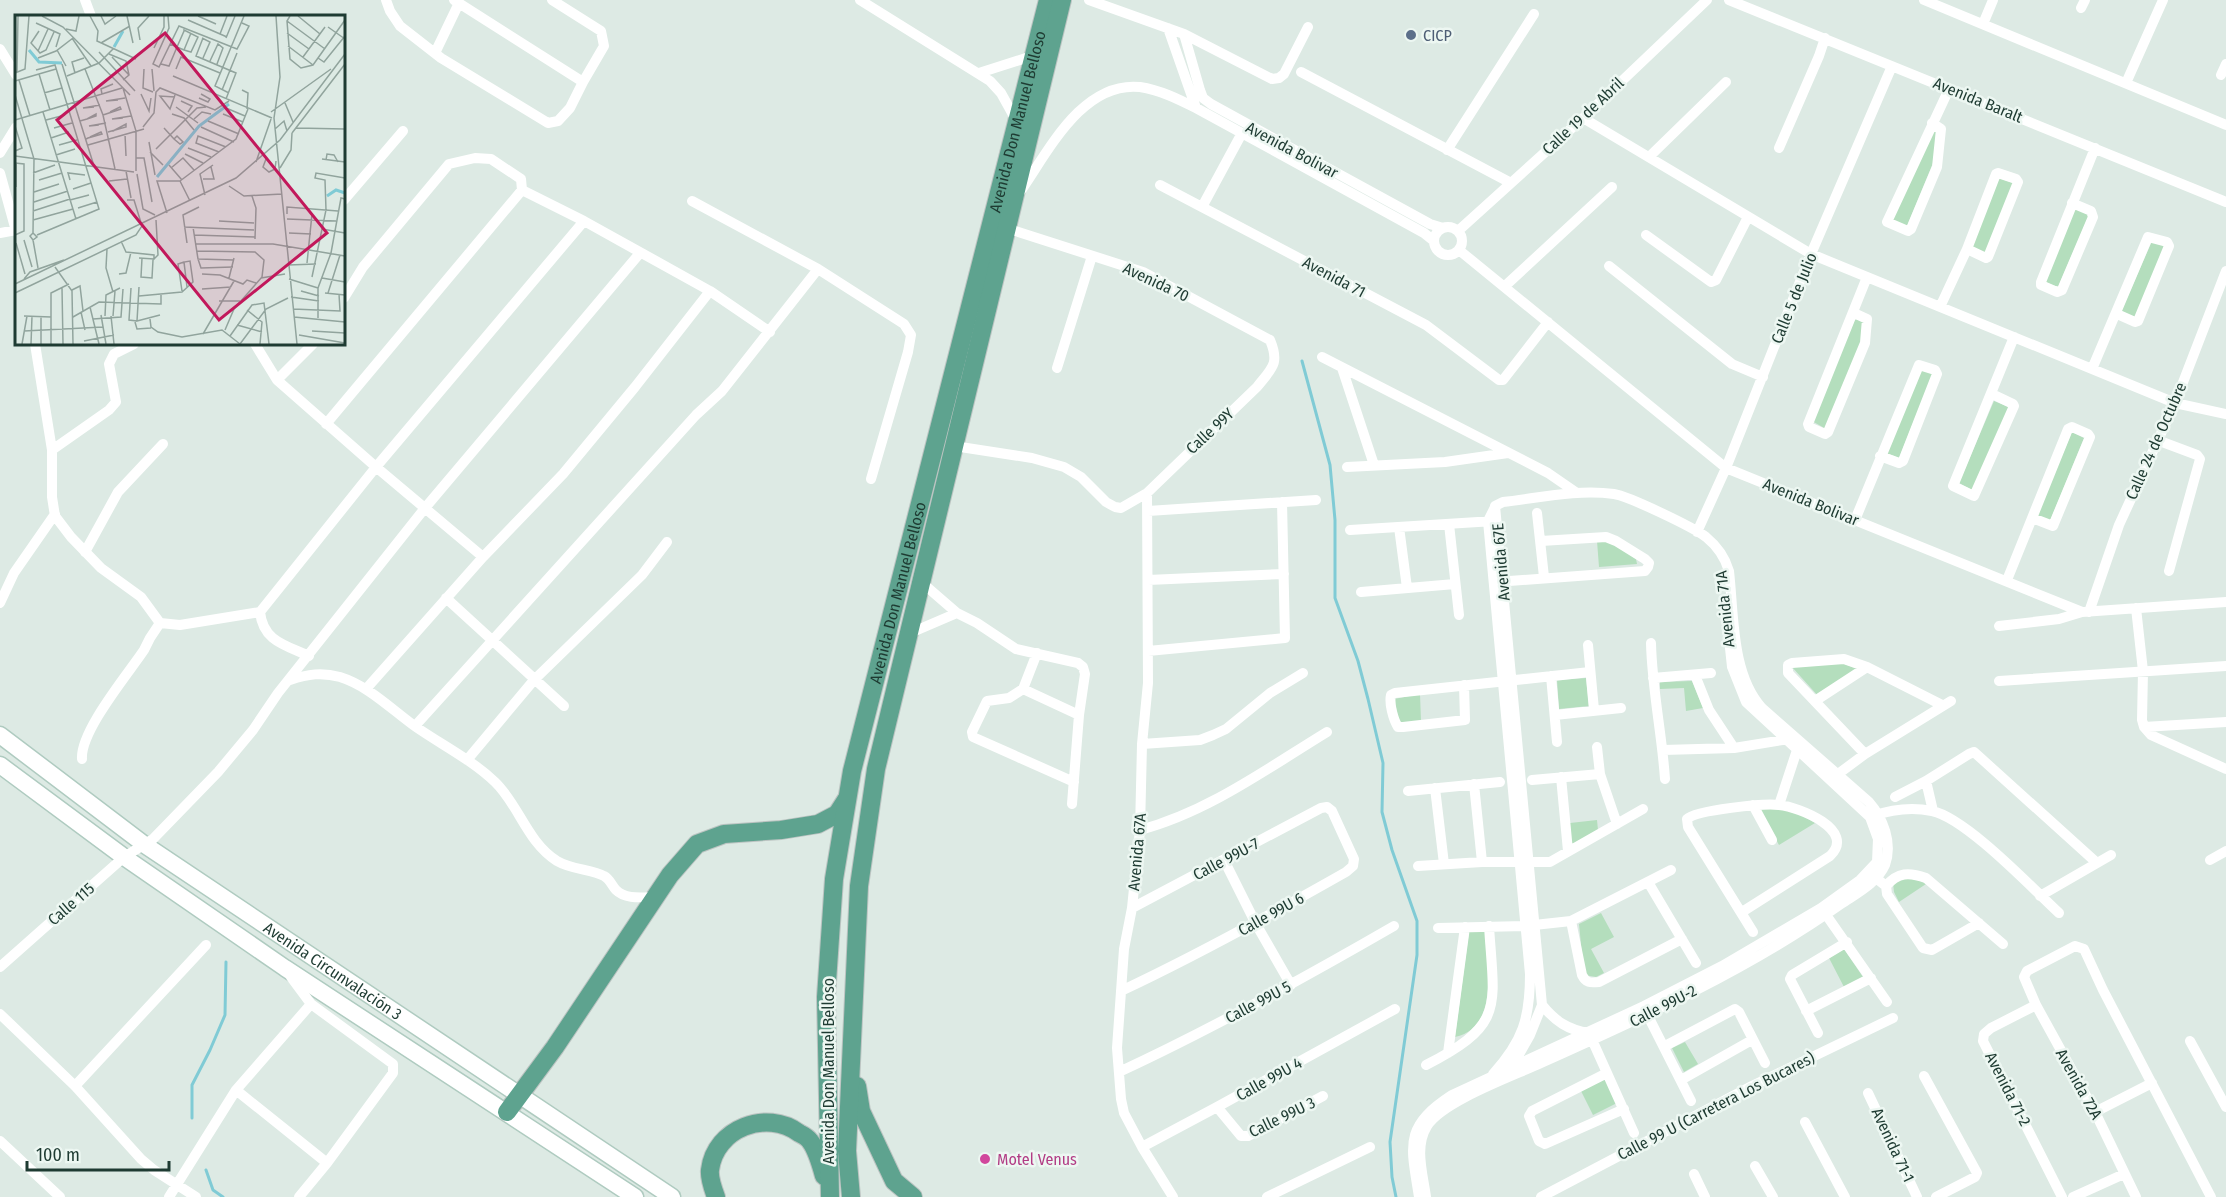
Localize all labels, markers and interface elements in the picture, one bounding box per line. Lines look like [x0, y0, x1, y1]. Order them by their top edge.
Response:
inset map [15, 15, 345, 345]
place label: CICP [1423, 26, 1452, 45]
marker: CICP [1404, 28, 1418, 42]
street label: Avenida Don Manuel Belloso [985, 29, 1049, 214]
street label: Calle 19 de Abril [1538, 73, 1628, 159]
street label: Avenida Baralt [1930, 73, 2026, 127]
street label: Avenida Bolivar [1243, 118, 1342, 182]
street label: Calle 5 de Julio [1767, 250, 1821, 346]
street label: Avenida 71 [1299, 253, 1369, 301]
street label: Avenida 70 [1120, 258, 1192, 306]
street label: Calle 24 de Octubre [2122, 379, 2190, 503]
street label: Calle 99Y [1182, 404, 1238, 458]
street label: Avenida Bolivar [1760, 474, 1862, 530]
street label: Avenida Don Manuel Belloso [865, 500, 930, 685]
street label: Avenida 67E [1488, 523, 1514, 601]
street label: Avenida 71A [1711, 569, 1738, 648]
street label: Avenida 67A [1124, 812, 1150, 892]
street label: Calle 99U-7 [1190, 833, 1263, 884]
street label: Calle 115 [44, 879, 98, 929]
street label: Calle 99U 6 [1235, 888, 1307, 940]
street label: Avenida Circunvalación 3 [260, 918, 406, 1023]
street label: Calle 99U 5 [1222, 977, 1294, 1027]
street label: Avenida Don Manuel Belloso [819, 978, 838, 1164]
street label: Calle 99U-2 [1626, 981, 1700, 1031]
street label: Avenida 72A [2052, 1045, 2106, 1123]
street label: Calle 99 U (Carretera Los Bucares) [1614, 1048, 1818, 1164]
street label: Avenida 71-2 [1981, 1049, 2035, 1129]
street label: Calle 99U 4 [1233, 1053, 1305, 1105]
street label: Calle 99U 3 [1246, 1093, 1318, 1141]
street label: Avenida 71-1 [1868, 1105, 1918, 1185]
scale bar [27, 1134, 170, 1172]
text: 100 m [36, 1144, 80, 1166]
place label: Motel Venus [997, 1150, 1077, 1169]
marker: Motel Venus [978, 1152, 992, 1166]

